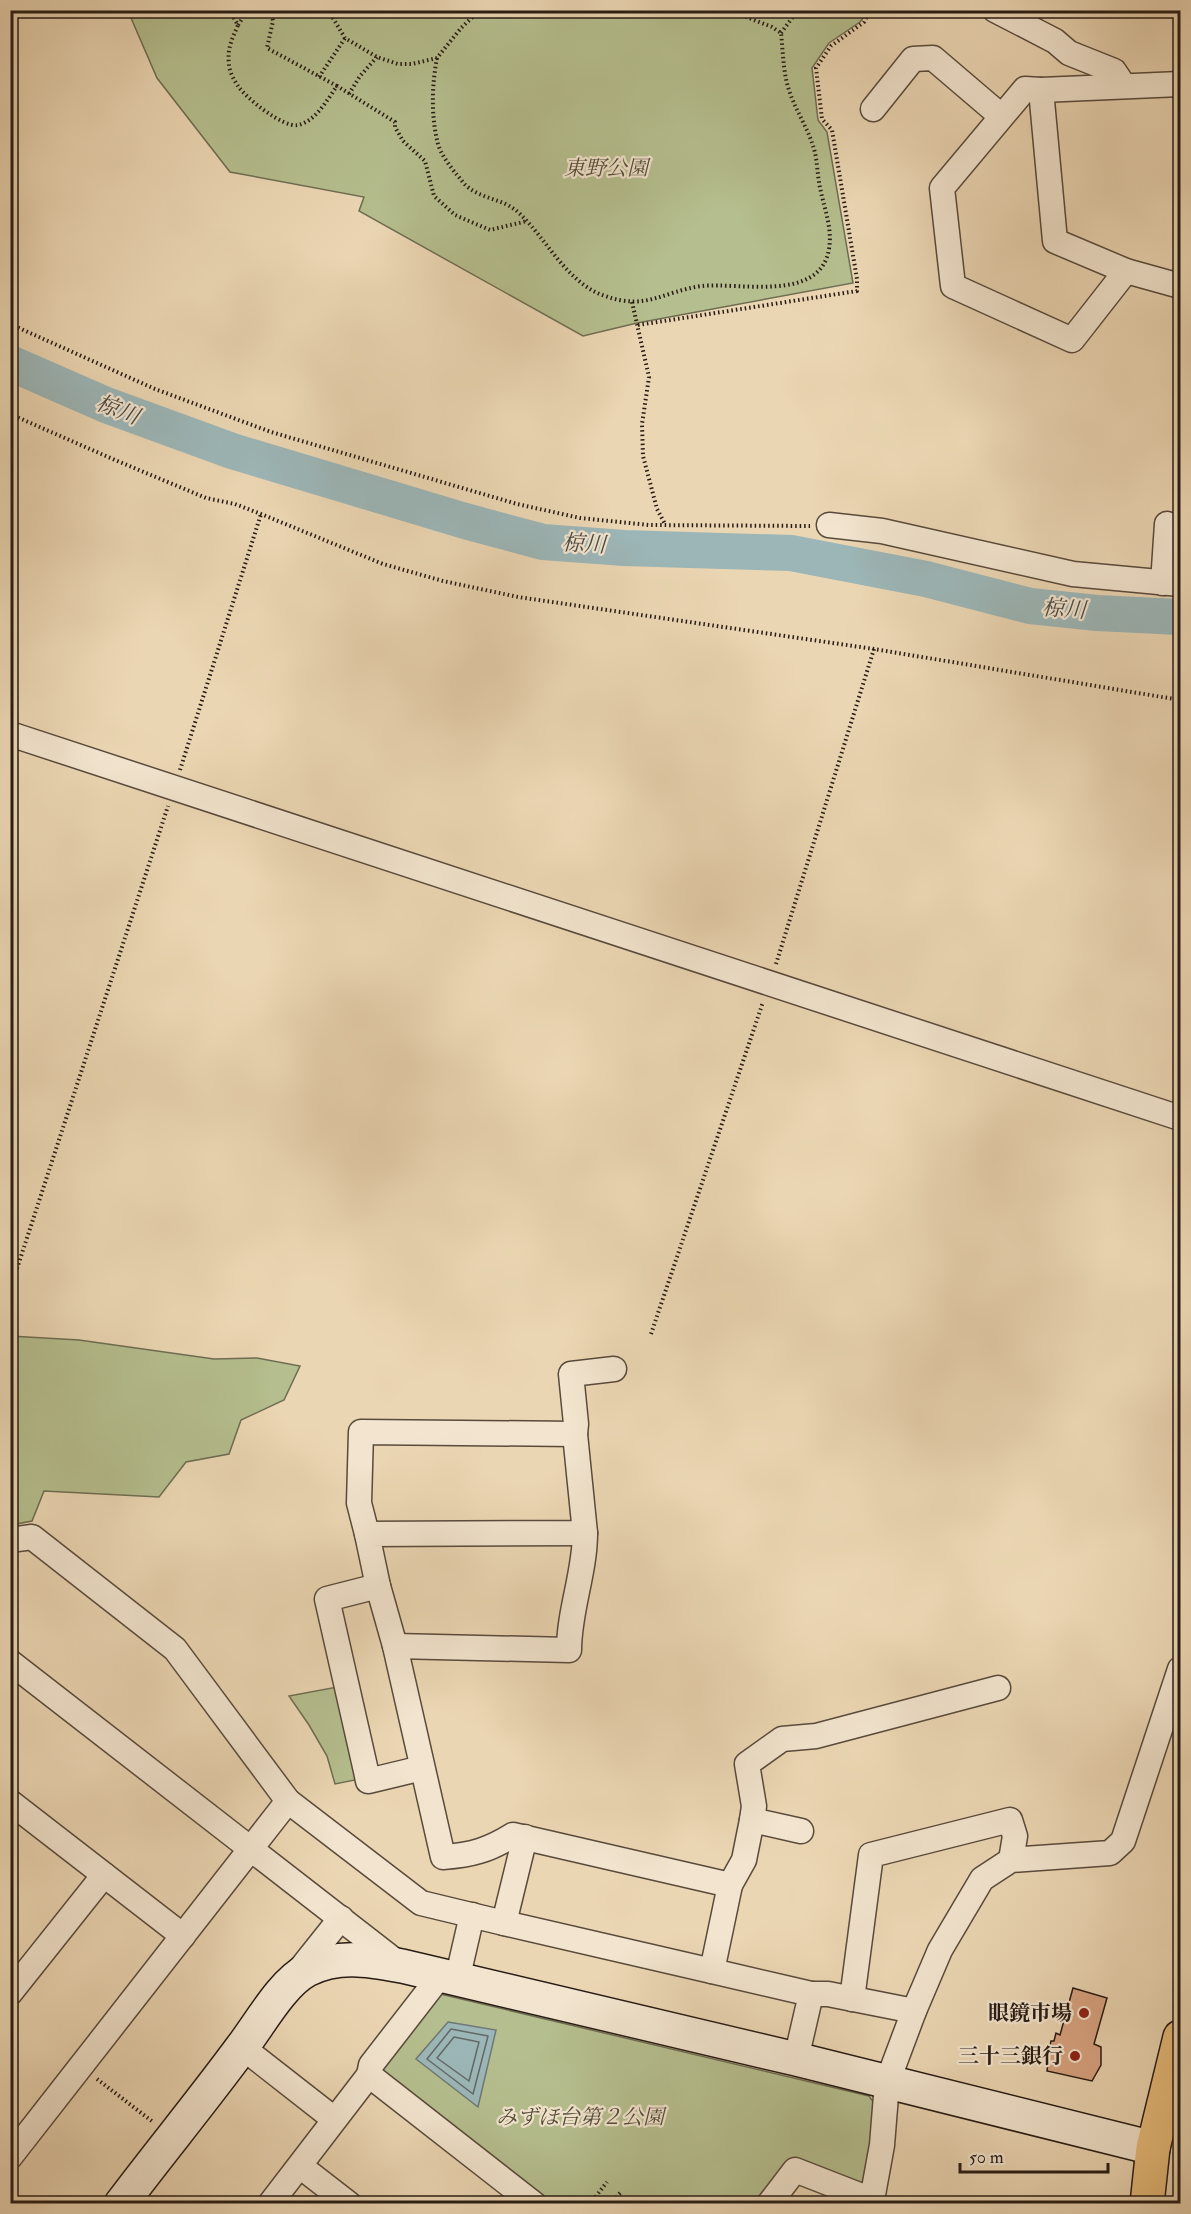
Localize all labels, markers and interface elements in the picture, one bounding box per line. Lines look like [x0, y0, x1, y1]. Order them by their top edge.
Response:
park label: 東野公園 [564, 155, 651, 182]
water label: 椋川 [92, 389, 145, 432]
water label: 椋川 [561, 529, 609, 559]
water label: 椋川 [1041, 593, 1089, 625]
place label: 眼鏡市場 [988, 2000, 1072, 2027]
marker: 眼鏡市場 [1077, 2006, 1091, 2020]
place label: 三十三銀行 [958, 2043, 1063, 2070]
marker: 三十三銀行 [1068, 2049, 1082, 2063]
park label: みずほ台第２公園 [496, 2104, 667, 2131]
scale bar [960, 2136, 1108, 2174]
text: 50 m [969, 2146, 1004, 2169]

